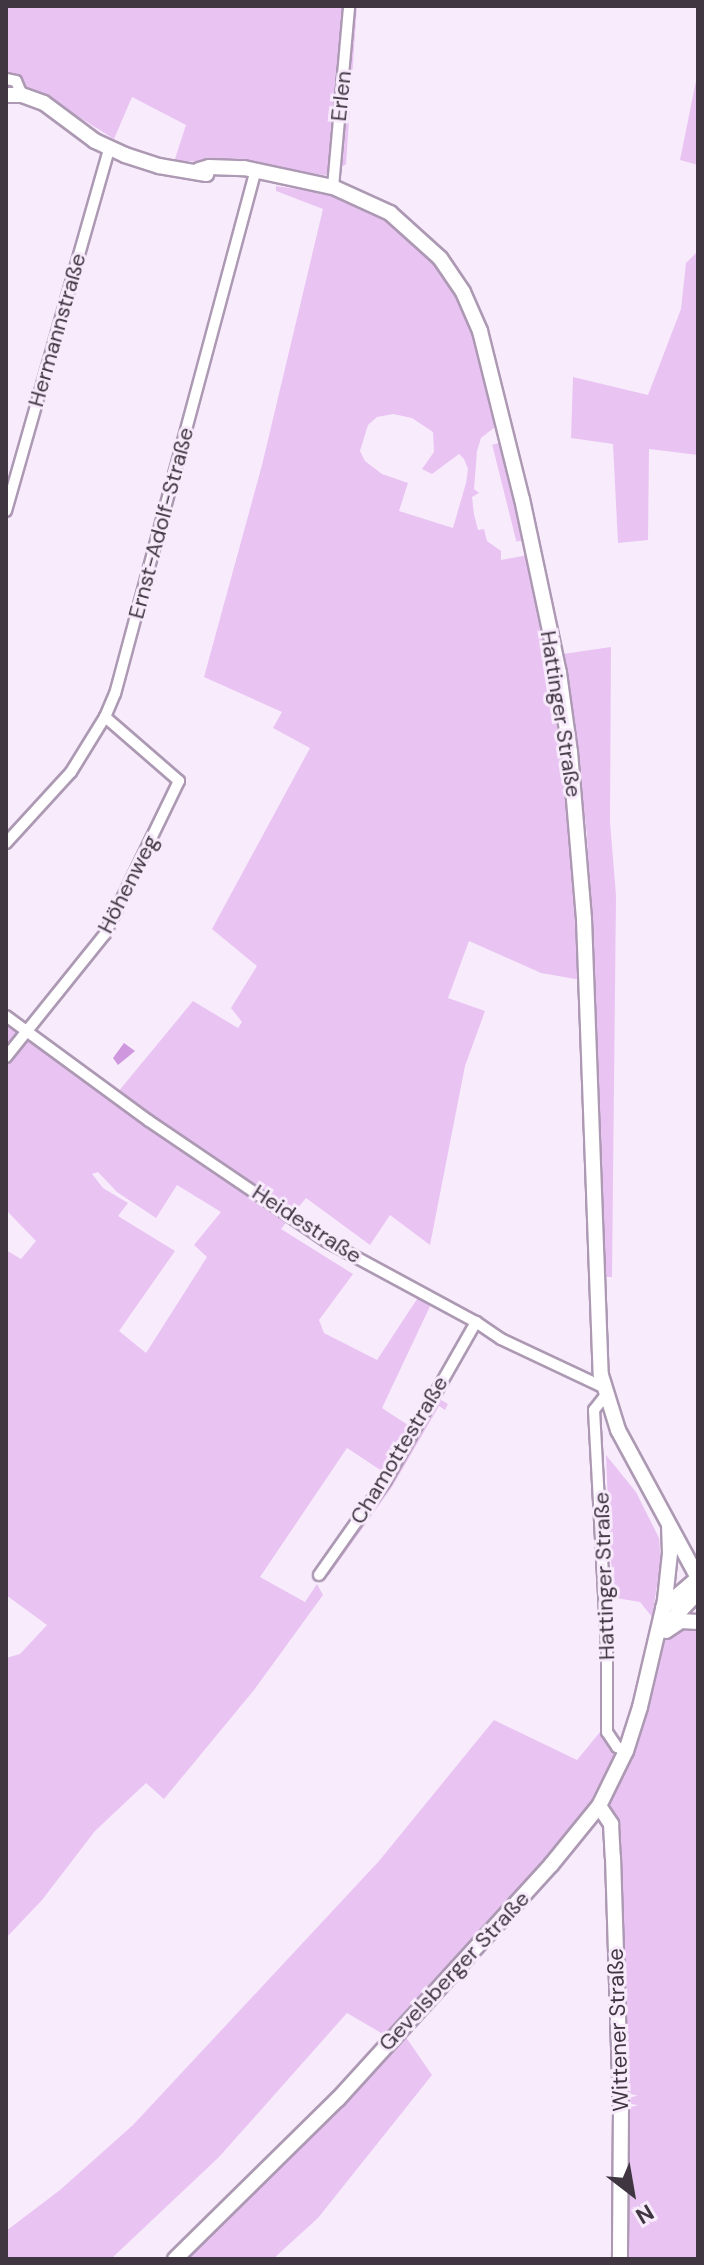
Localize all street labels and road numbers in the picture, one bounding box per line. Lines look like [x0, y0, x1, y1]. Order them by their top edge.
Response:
street label: Erlen [325, 69, 357, 123]
street label: Hermannstraße [22, 250, 92, 410]
street label: Ernst-Adolf-Straße [123, 424, 199, 622]
street label: Hattinger Straße [535, 629, 587, 799]
street label: Höhenweg [92, 830, 164, 938]
street label: Heidestraße [247, 1179, 367, 1269]
street label: Chamottestraße [344, 1371, 454, 1529]
street label: Hattinger Straße [588, 1491, 620, 1661]
street label: Gevelsberger Straße [373, 1886, 535, 2056]
street label: Wittener Straße [602, 1948, 634, 2112]

